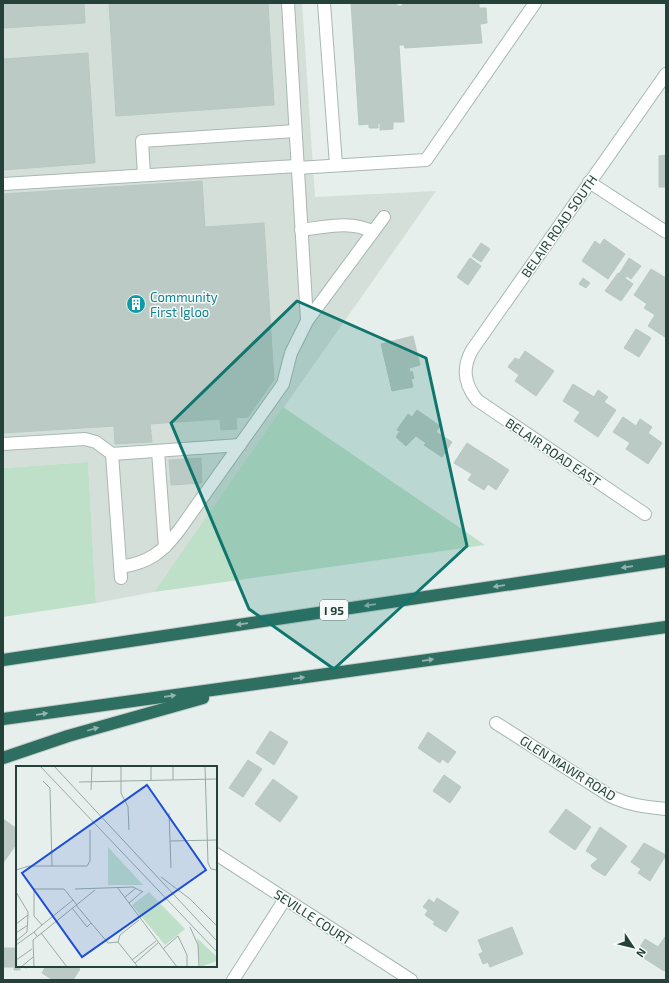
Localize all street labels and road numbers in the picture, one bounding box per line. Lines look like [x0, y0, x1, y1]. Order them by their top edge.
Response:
street label: BELAIR ROAD SOUTH [518, 172, 600, 280]
street label: BELAIR ROAD EAST [503, 414, 604, 490]
road number: I 95 [320, 600, 348, 620]
street label: GLEN MAWR ROAD [517, 732, 619, 804]
street label: SEVILLE COURT [271, 886, 355, 948]

